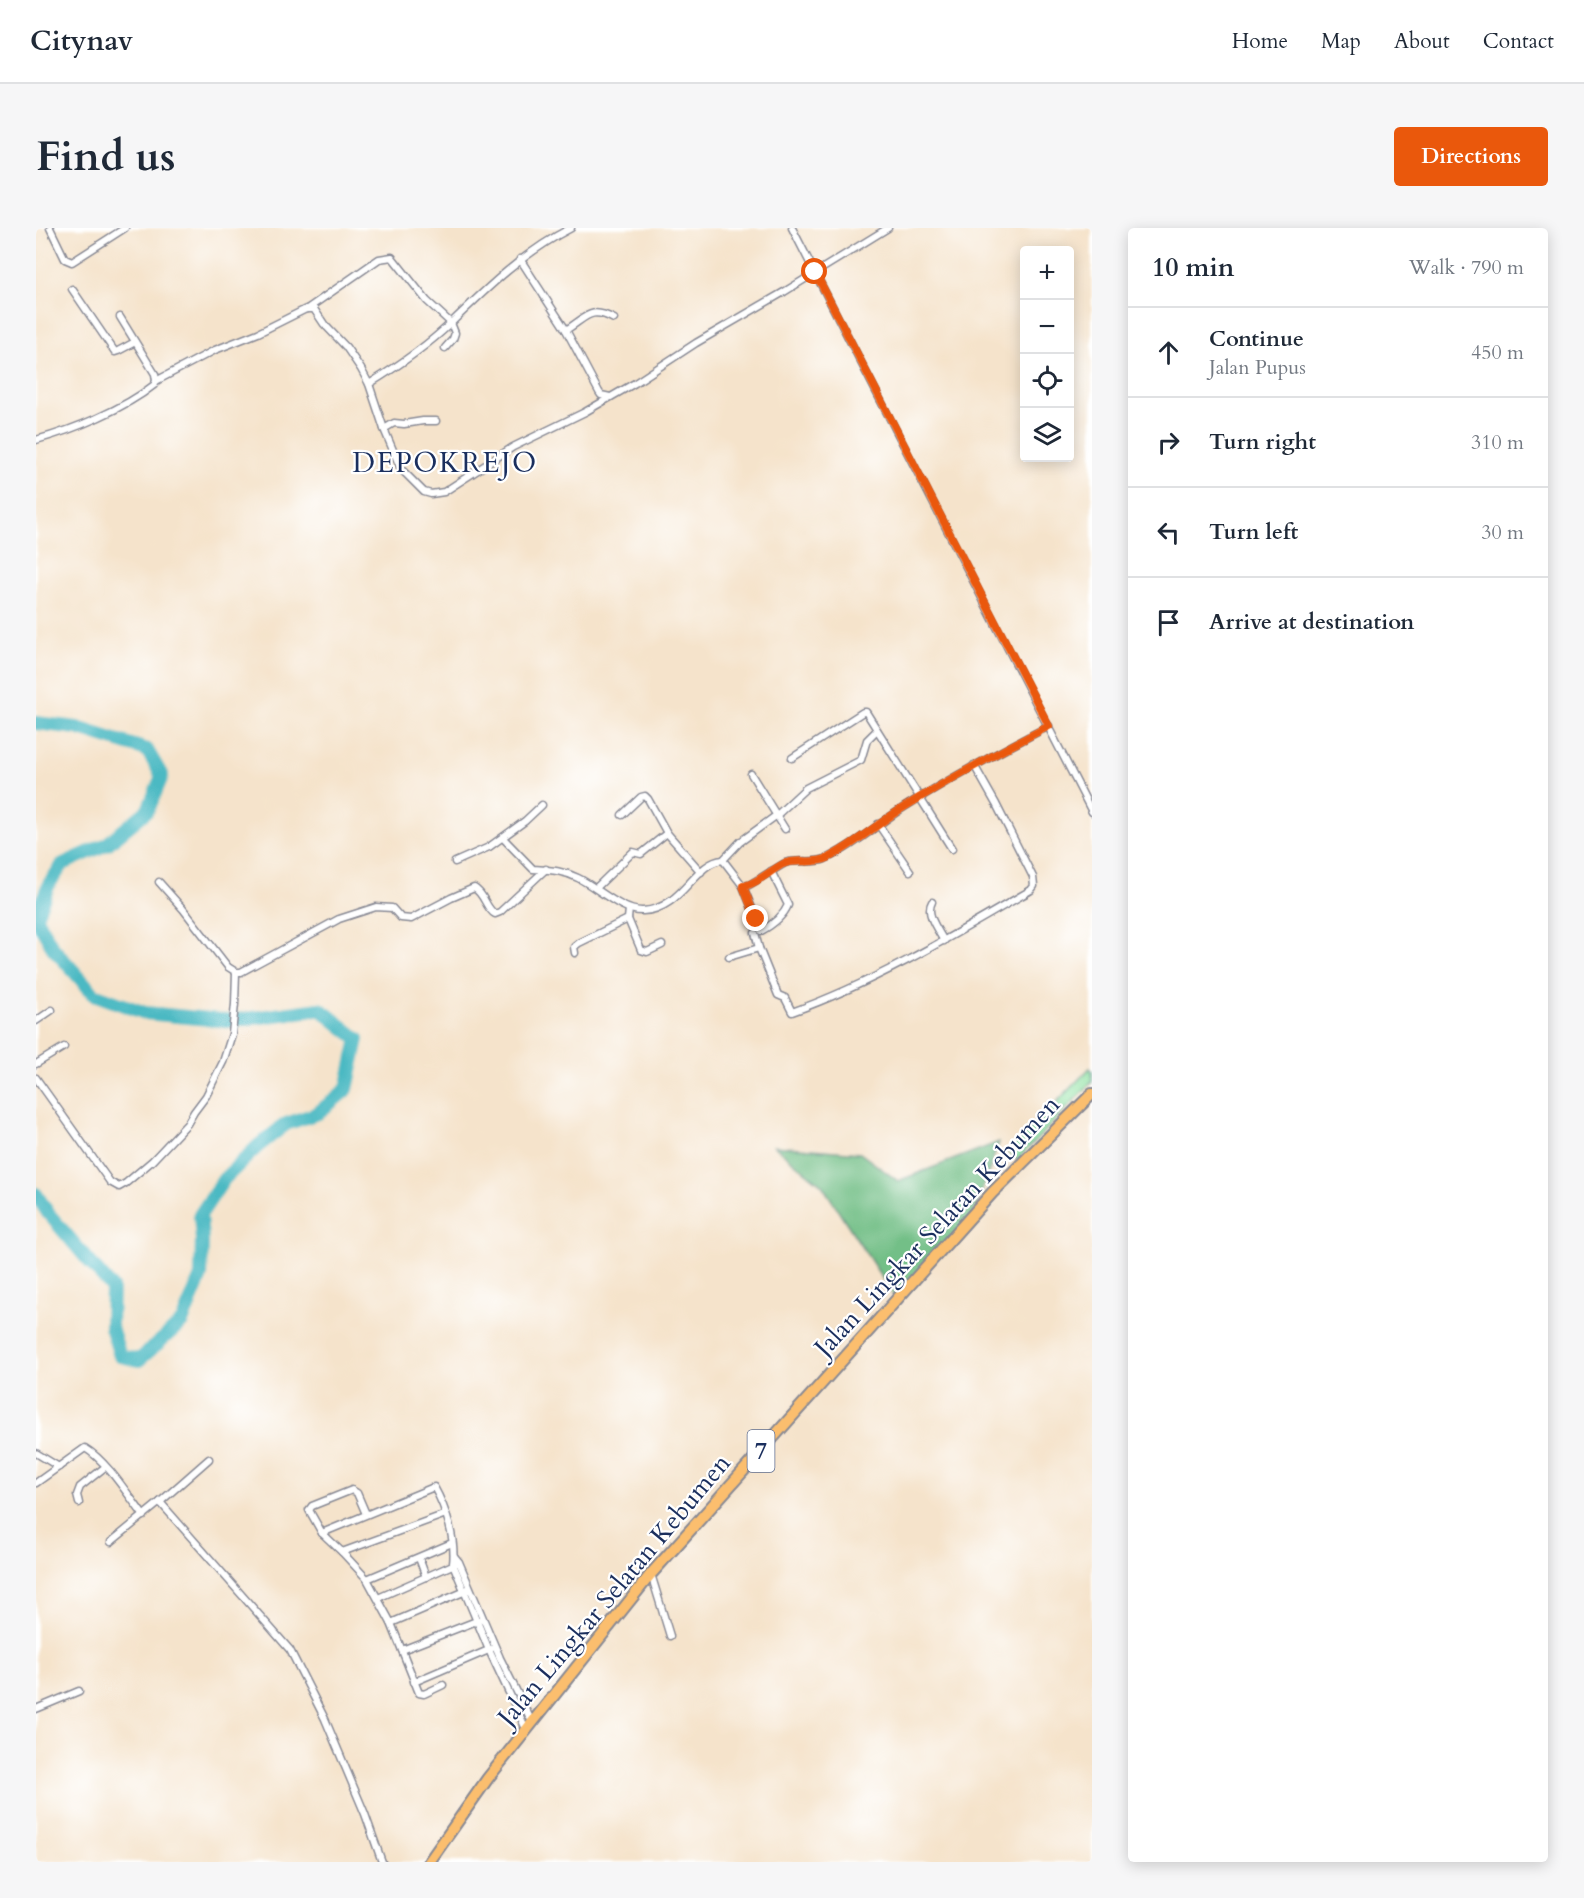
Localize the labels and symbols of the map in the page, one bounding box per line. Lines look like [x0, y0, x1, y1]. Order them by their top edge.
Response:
route start [801, 258, 827, 284]
district label: DEPOKREJO [352, 444, 538, 482]
route end [742, 905, 768, 931]
street label: Jalan Lingkar Selatan Kebumen [804, 1088, 1068, 1367]
road number: 7 [748, 1430, 774, 1472]
street label: Jalan Lingkar Selatan Kebumen [487, 1446, 739, 1737]

